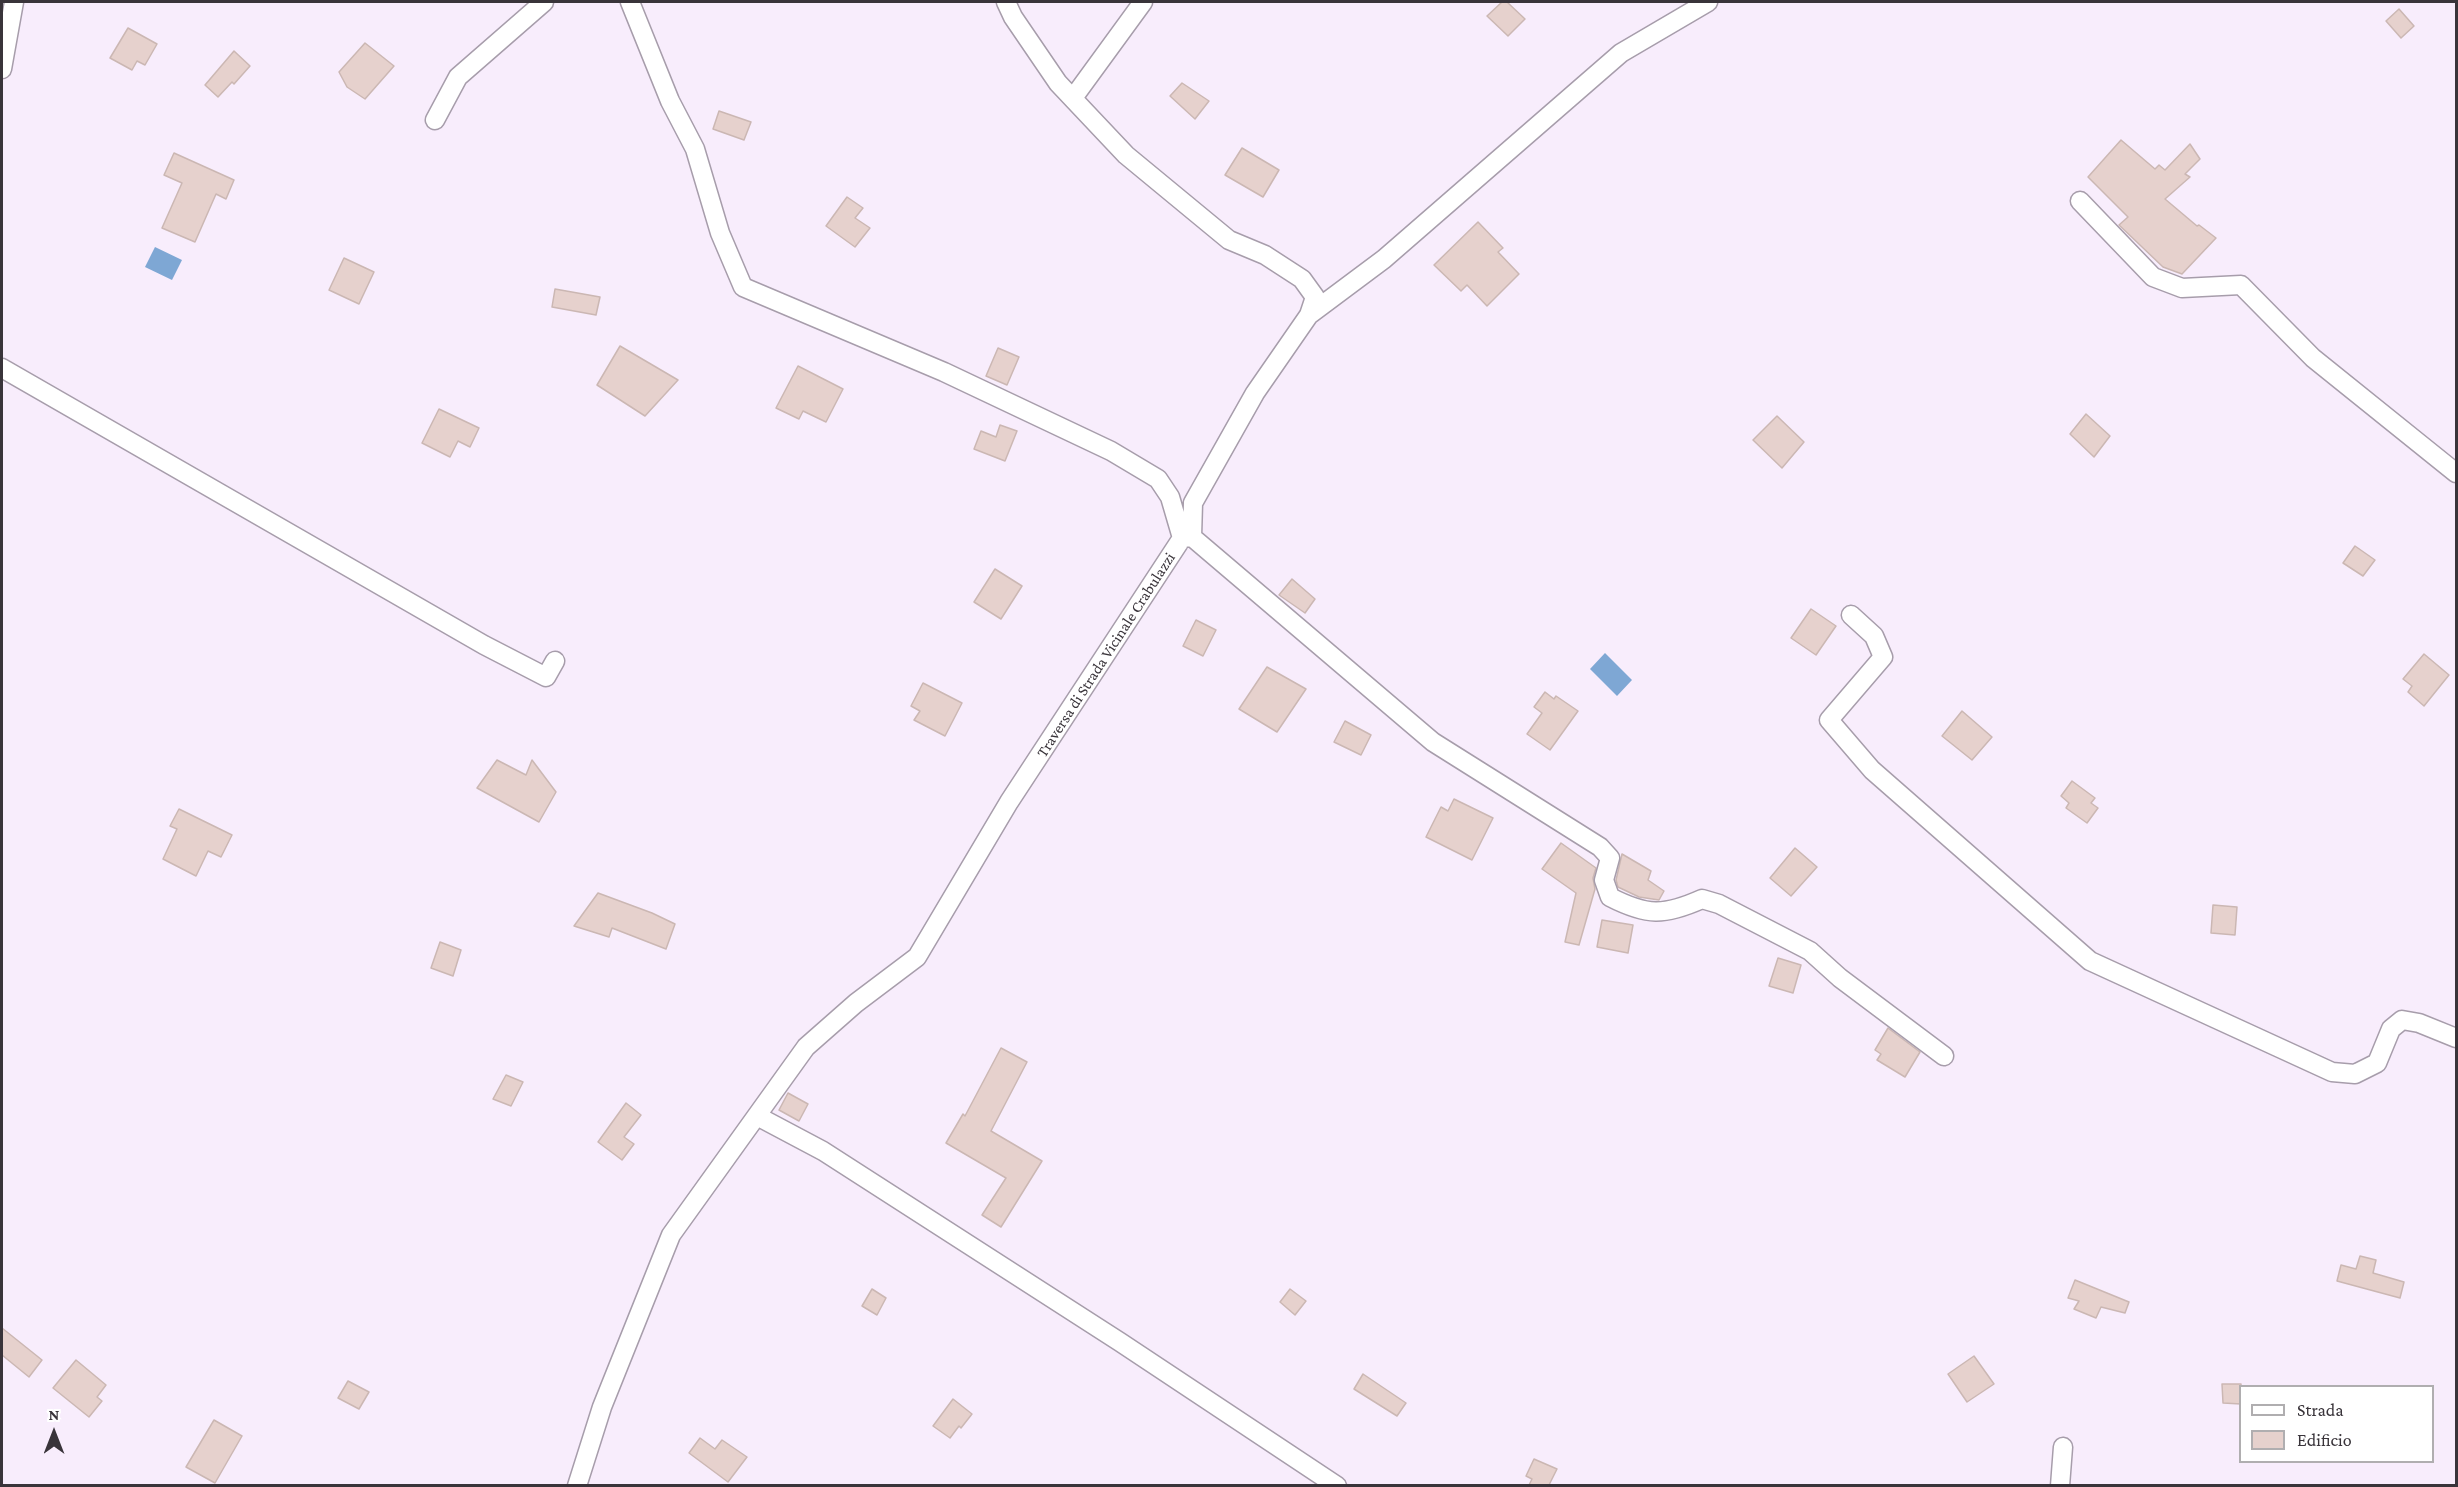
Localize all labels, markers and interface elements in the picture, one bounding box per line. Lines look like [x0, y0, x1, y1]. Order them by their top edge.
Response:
street label: Traversa di Strada Vicinale Crabulazzi [1032, 549, 1180, 761]
legend [2239, 1385, 2434, 1463]
text: Strada [2297, 1400, 2344, 1420]
north arrow [24, 1403, 84, 1463]
text: N [49, 1406, 59, 1423]
text: Edificio [2297, 1430, 2352, 1450]

